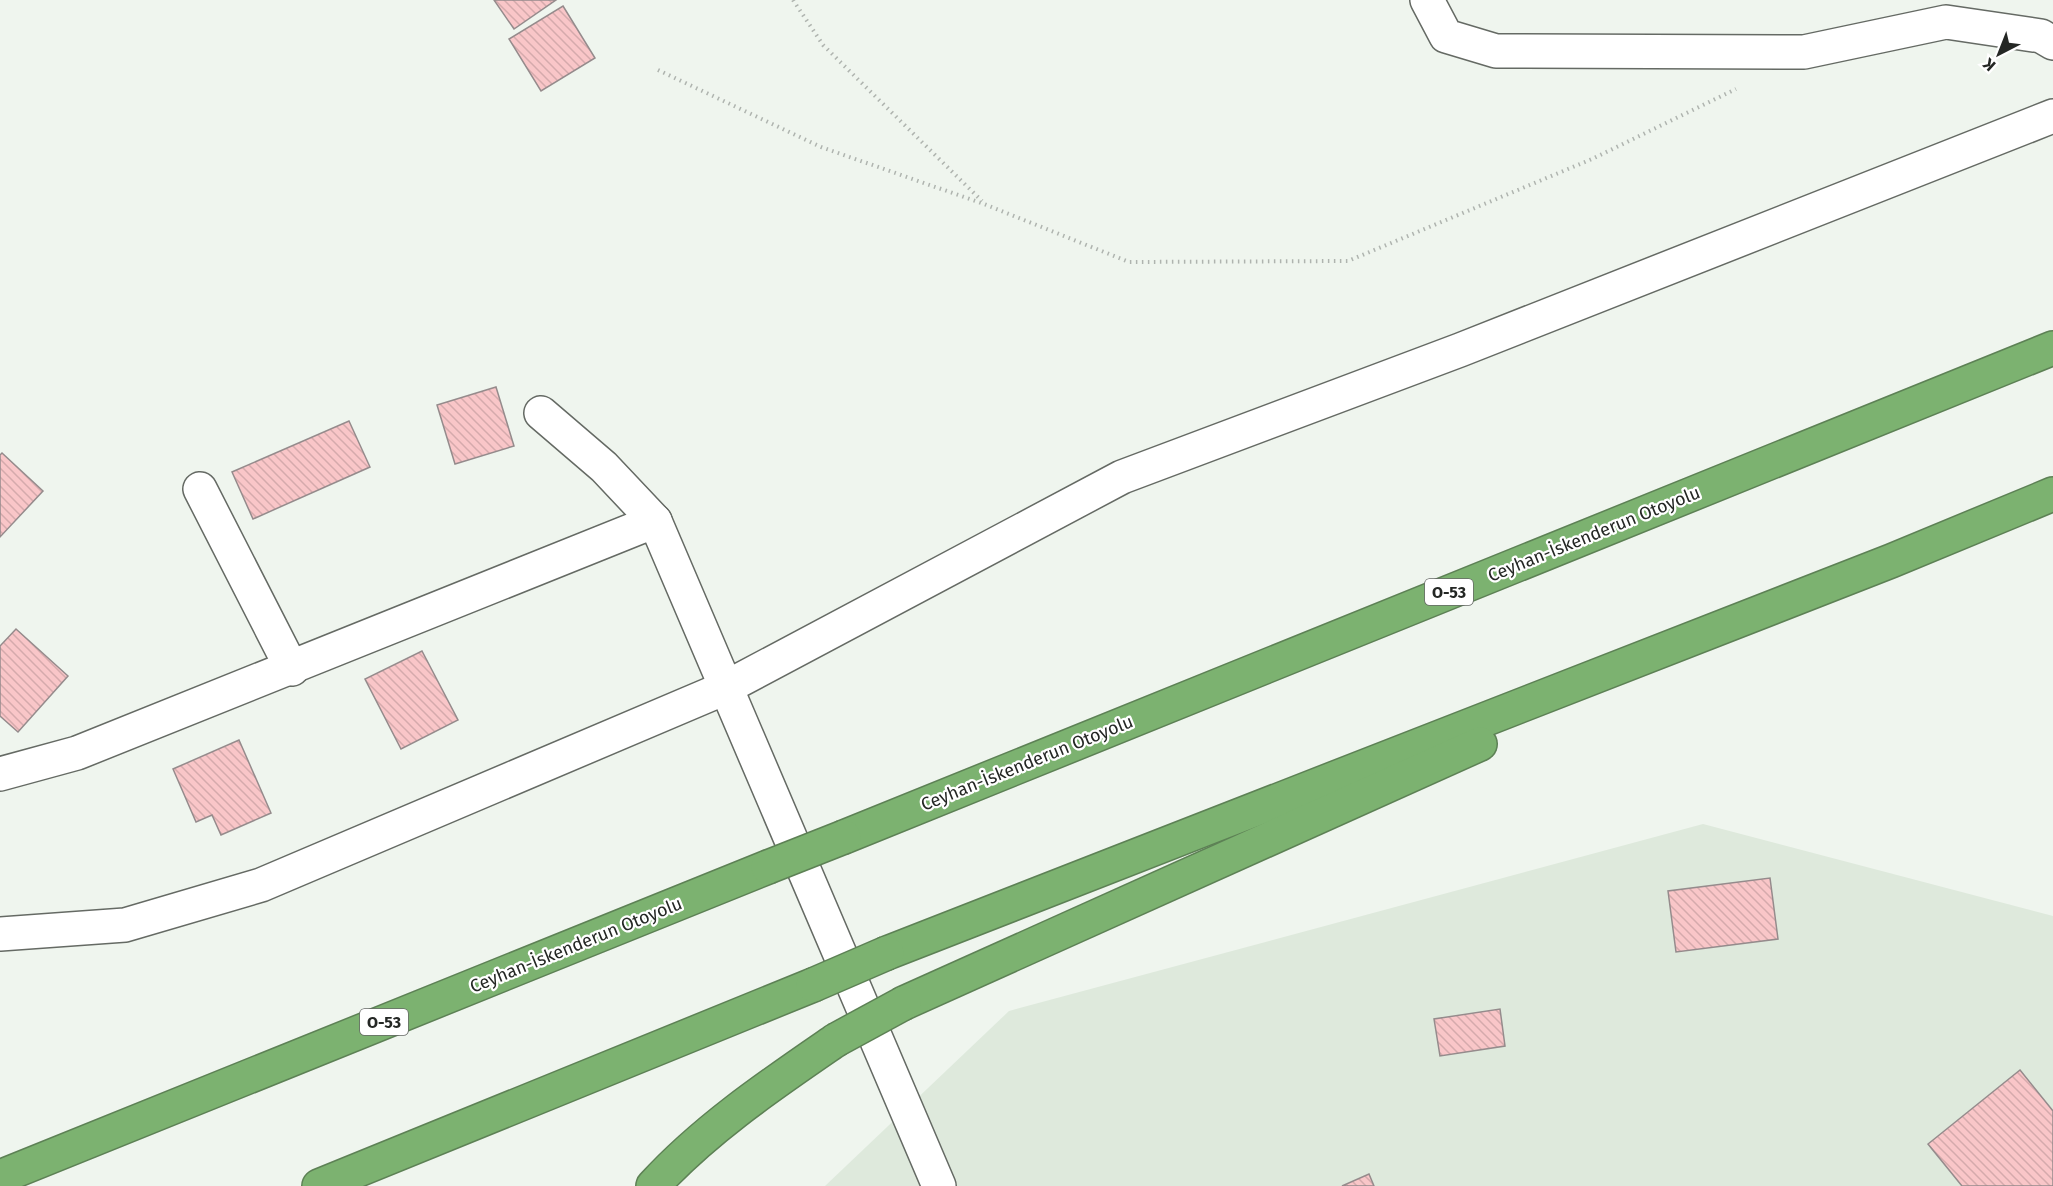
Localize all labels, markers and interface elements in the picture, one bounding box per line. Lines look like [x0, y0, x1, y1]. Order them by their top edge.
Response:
north arrow [1969, 24, 2029, 84]
text: K [1979, 54, 1999, 75]
street label: Ceyhan-İskenderun Otoyolu [1485, 481, 1703, 587]
road number: O-53 [1425, 579, 1473, 605]
street label: Ceyhan-İskenderun Otoyolu [918, 710, 1136, 816]
street label: Ceyhan-İskenderun Otoyolu [467, 892, 685, 998]
road number: O-53 [360, 1009, 408, 1035]

